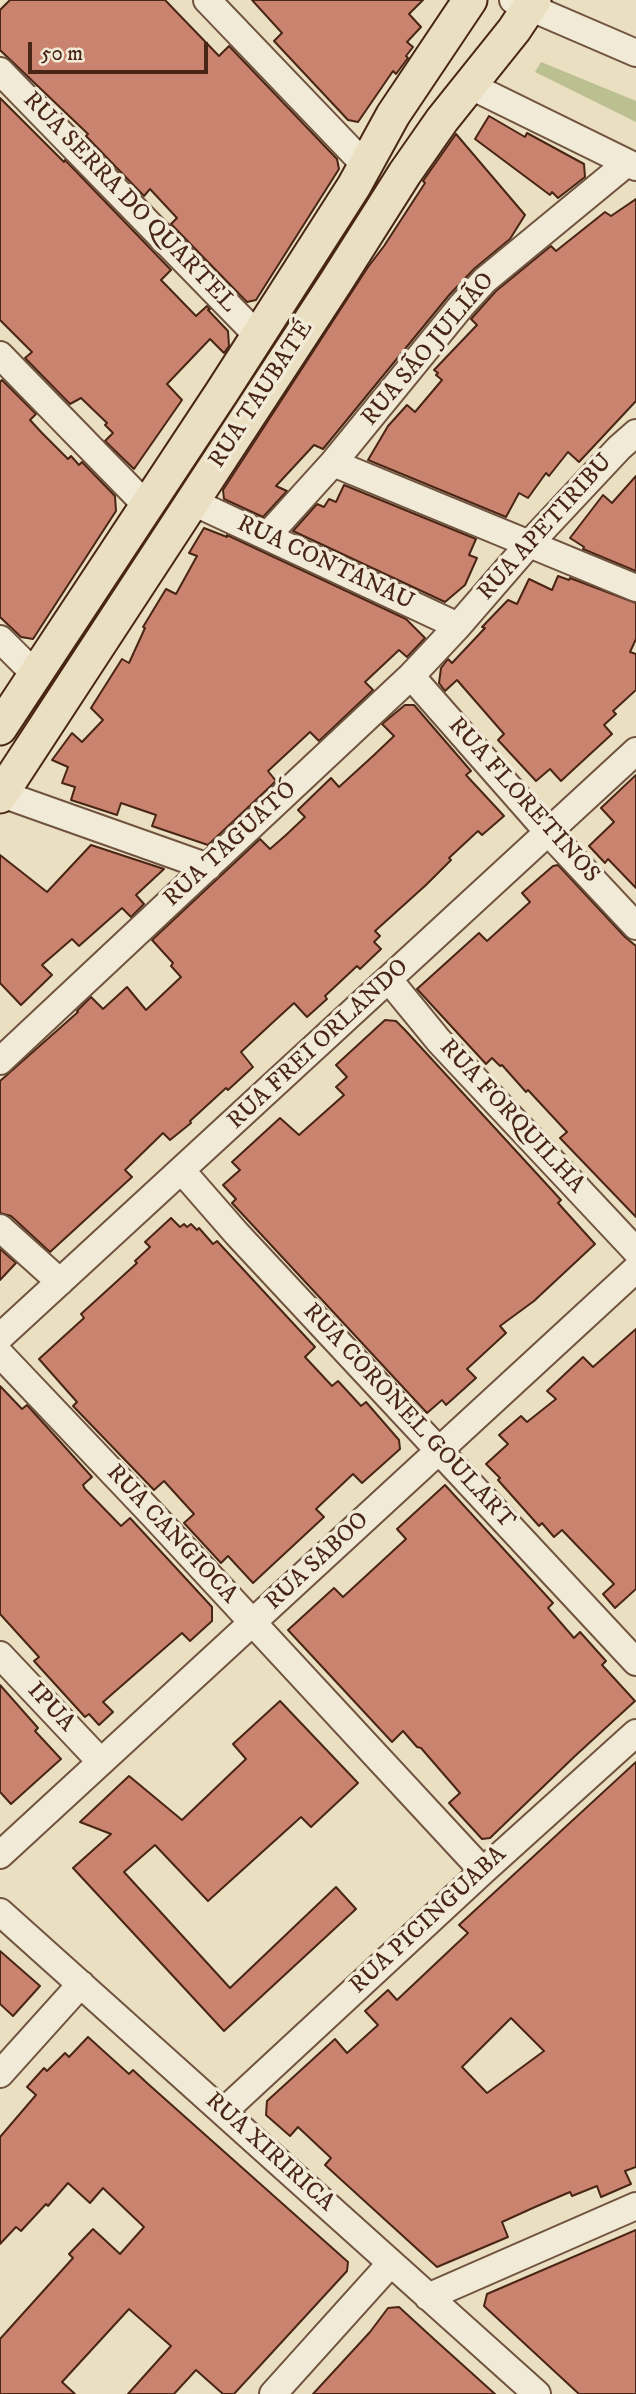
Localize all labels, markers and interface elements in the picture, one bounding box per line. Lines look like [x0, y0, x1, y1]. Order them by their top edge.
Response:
scale bar [32, 28, 212, 72]
text: 50 m [41, 41, 83, 67]
street label: RUA SERRA DO QUARTEL [16, 87, 242, 319]
street label: RUA SÃO JULIÃO [356, 267, 502, 433]
street label: RUA TAUBATÉ [204, 316, 320, 474]
street label: RUA APETIRIBU [473, 449, 619, 607]
street label: RUA CONTANAU [232, 510, 418, 618]
street label: RUA FLORETINOS [441, 712, 605, 890]
street label: RUA TAGUATÓ [159, 776, 303, 914]
street label: RUA FREI ORLANDO [223, 954, 415, 1136]
street label: RUA FORQUILHA [432, 1034, 590, 1200]
street label: RUA CORONEL GOULART [296, 1298, 520, 1536]
street label: RUA CANGIOCA [99, 1460, 243, 1610]
street label: RUA SABOO [260, 1507, 376, 1617]
street label: IPUA [20, 1677, 80, 1739]
street label: RUA PICINGUABA [345, 1841, 513, 2001]
street label: RUA XIRIRICA [198, 2087, 340, 2219]

